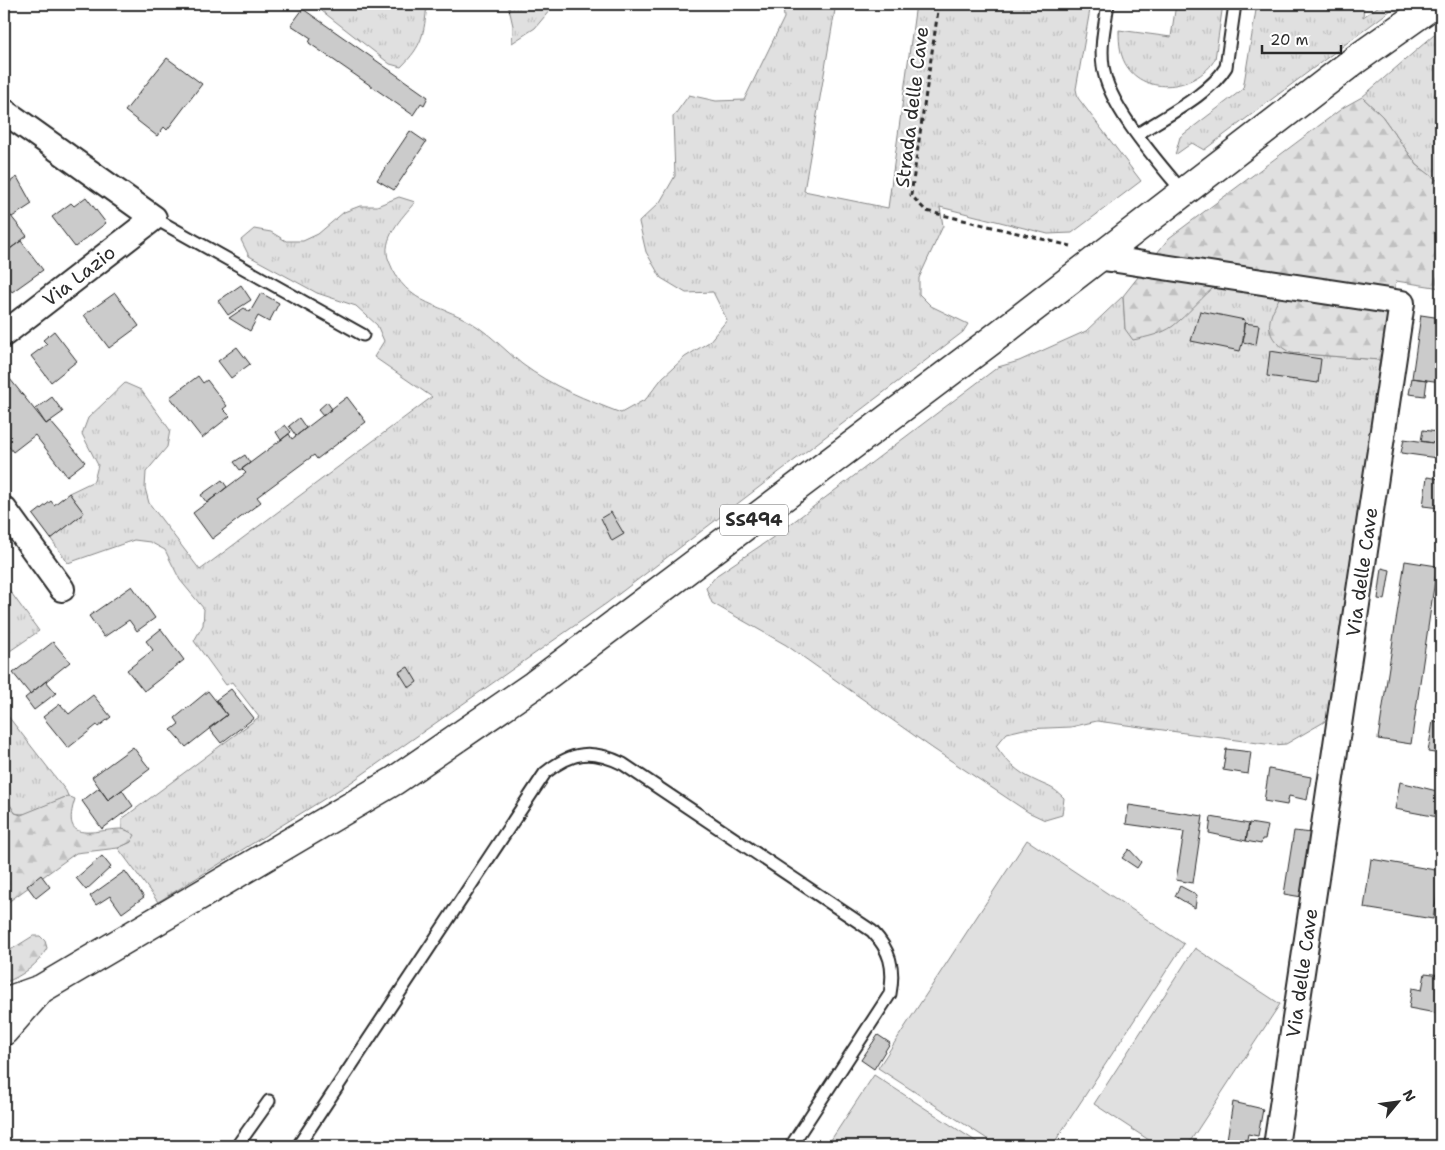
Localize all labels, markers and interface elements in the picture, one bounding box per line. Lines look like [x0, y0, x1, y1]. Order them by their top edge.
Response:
scale bar [1262, 22, 1341, 54]
street label: Strada delle Cave [890, 25, 934, 189]
text: 20 m [1270, 30, 1309, 50]
street label: Via Lazio [38, 240, 120, 312]
road number: SS494 [720, 504, 788, 536]
street label: Via delle Cave [1341, 506, 1383, 638]
street label: Via delle Cave [1281, 907, 1323, 1039]
north arrow [1372, 1078, 1422, 1128]
text: N [1399, 1086, 1420, 1105]

